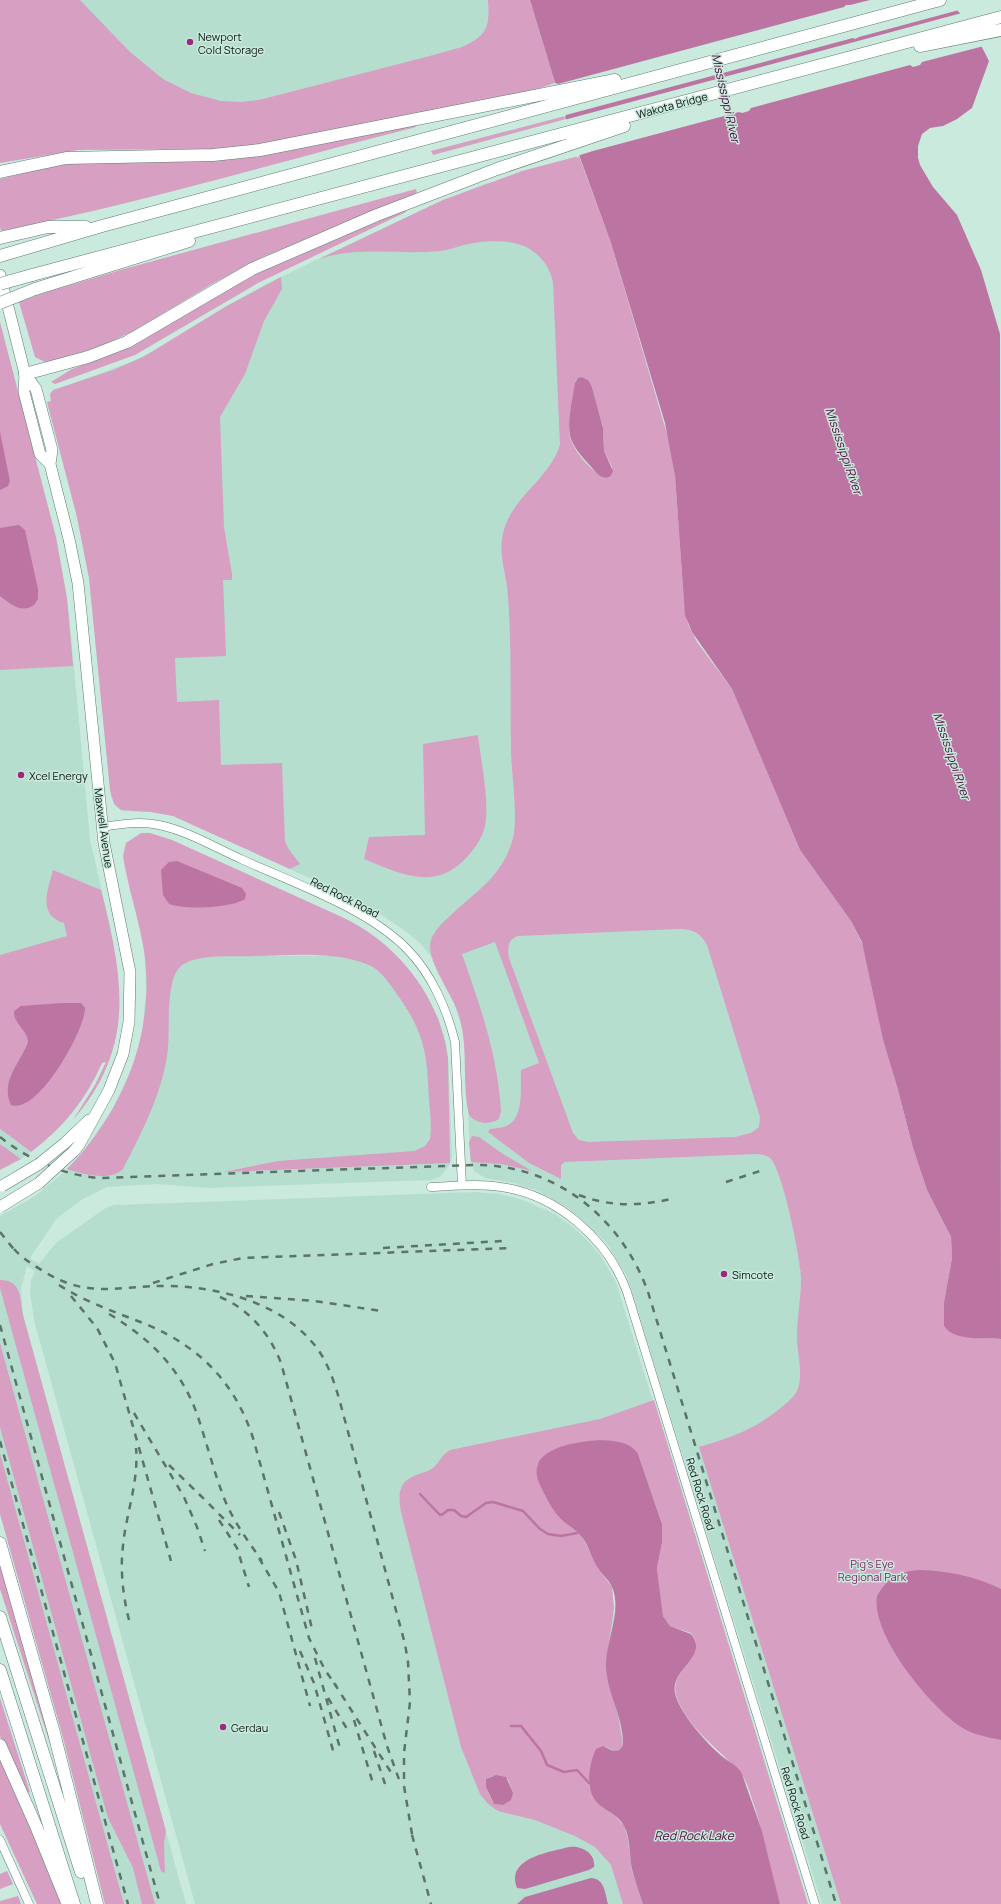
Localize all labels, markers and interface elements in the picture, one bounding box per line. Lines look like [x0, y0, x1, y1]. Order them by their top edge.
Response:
place label: Newport Cold Storage [198, 29, 265, 57]
marker: Newport Cold Storage [185, 37, 195, 47]
water label: Mississippi River [708, 52, 745, 146]
street label: Wakota Bridge [635, 88, 710, 122]
water label: Mississippi River [821, 405, 867, 498]
water label: Mississippi River [929, 710, 975, 803]
place label: Xcel Energy [29, 768, 88, 783]
marker: Xcel Energy [16, 770, 26, 780]
street label: Maxwell Avenue [91, 787, 117, 870]
street label: Red Rock Road [308, 873, 382, 921]
place label: Simcote [732, 1267, 774, 1282]
marker: Simcote [719, 1269, 729, 1279]
street label: Red Rock Road [683, 1456, 719, 1532]
park label: Pig's Eye Regional Park [838, 1556, 907, 1584]
place label: Gerdau [231, 1720, 268, 1735]
marker: Gerdau [218, 1722, 228, 1732]
street label: Red Rock Road [778, 1765, 814, 1841]
water label: Red Rock Lake [654, 1827, 735, 1844]

